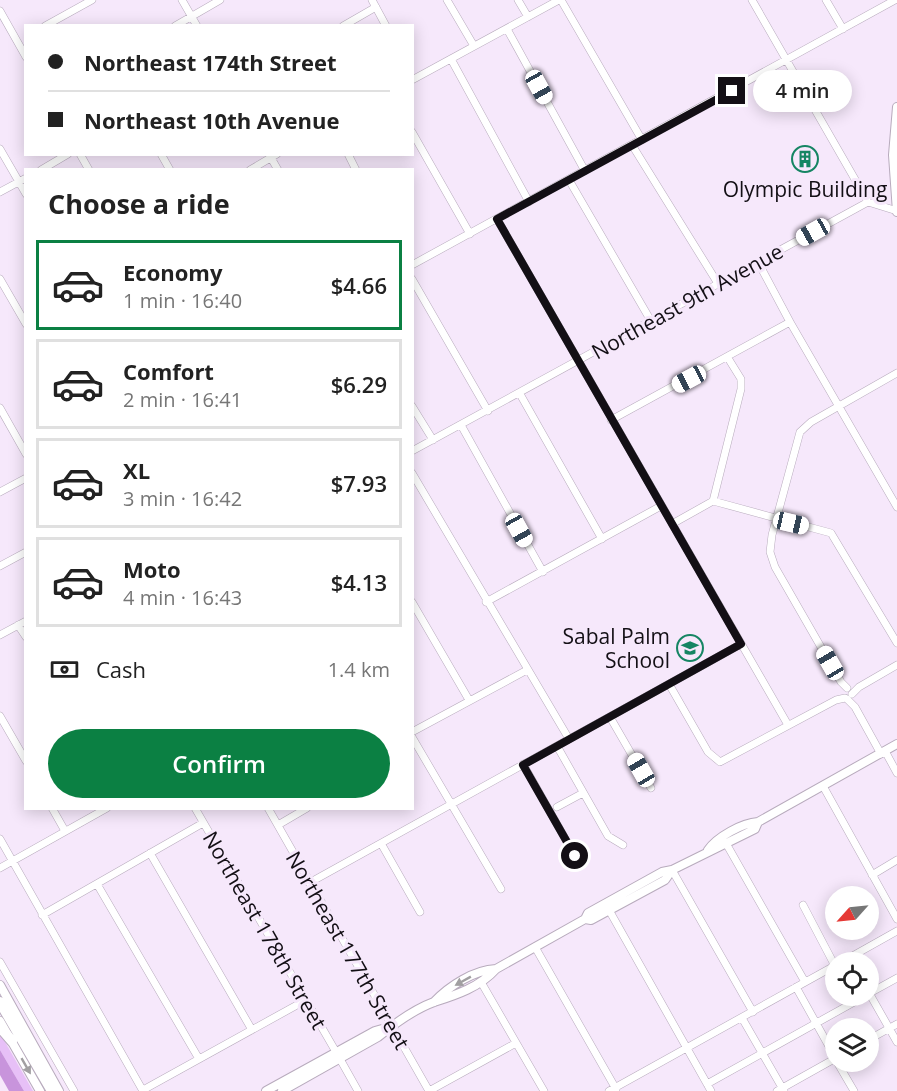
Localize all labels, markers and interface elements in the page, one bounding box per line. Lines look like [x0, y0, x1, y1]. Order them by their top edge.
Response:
text: Northeast 174th Street [84, 47, 337, 77]
car [522, 67, 556, 107]
callout: 4 min [753, 70, 852, 112]
route end [718, 77, 745, 104]
text: 4 min [776, 77, 830, 104]
text: Northeast 10th Avenue [84, 105, 339, 135]
building icon: Olympic Building [790, 144, 820, 174]
place label: Olympic Building [723, 175, 887, 203]
text: Choose a ride [48, 185, 230, 222]
car [793, 215, 833, 249]
street label: Northeast 9th Avenue [586, 237, 788, 365]
text: Economy [123, 257, 222, 287]
icon: car [51, 258, 105, 312]
text: $4.66 [331, 270, 387, 300]
text: 1 min · 16:40 [123, 287, 242, 314]
text: Comfort [123, 356, 214, 386]
icon: car [51, 357, 105, 411]
car [669, 363, 709, 395]
text: $6.29 [331, 369, 387, 399]
text: 2 min · 16:41 [123, 386, 242, 413]
text: XL [123, 455, 150, 485]
icon: car [51, 456, 105, 510]
text: $7.93 [331, 468, 387, 498]
text: 3 min · 16:42 [123, 485, 242, 512]
car [502, 510, 536, 550]
car [771, 510, 811, 536]
text: Moto [123, 554, 181, 584]
icon: car [51, 555, 105, 609]
text: $4.13 [331, 567, 387, 597]
text: 4 min · 16:43 [123, 584, 242, 611]
place label: Sabal Palm School [562, 622, 670, 674]
school or university icon: Sabal Palm School [675, 633, 705, 663]
car [813, 643, 847, 683]
icon: cash [48, 653, 81, 686]
text: Cash [96, 654, 146, 684]
text: 1.4 km [328, 656, 390, 683]
button: Confirm [48, 729, 390, 798]
car [624, 750, 658, 790]
street label: Northeast 178th Street [197, 826, 333, 1034]
route start [561, 842, 588, 869]
street label: Northeast 177th Street [280, 846, 416, 1054]
north arrow [825, 886, 879, 940]
map controls [825, 886, 879, 1072]
button: locate [825, 952, 879, 1006]
one-way arrow [454, 976, 471, 986]
button: layers [825, 1018, 879, 1072]
one-way arrow [21, 1058, 31, 1075]

